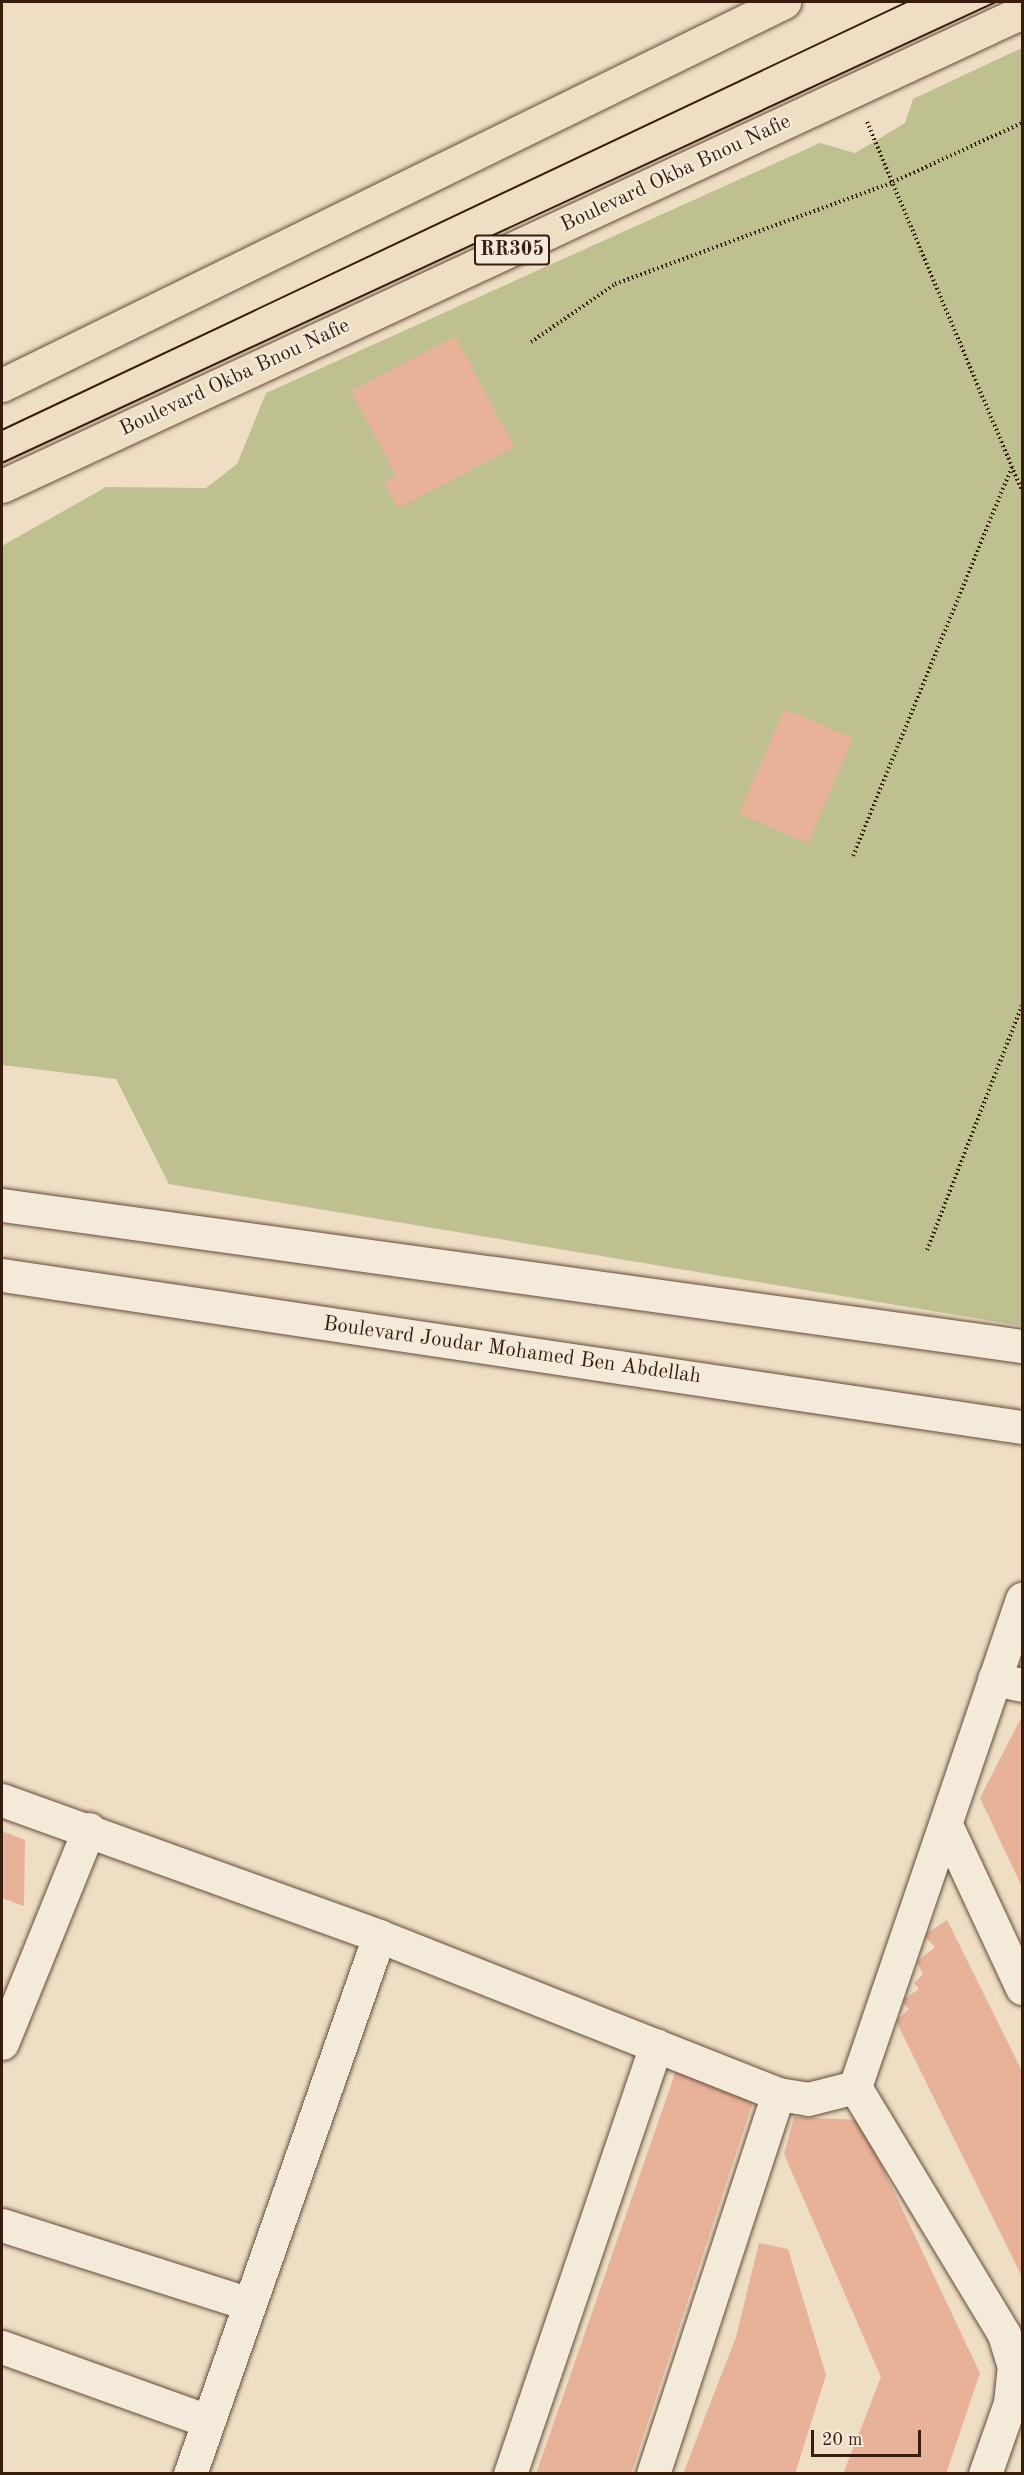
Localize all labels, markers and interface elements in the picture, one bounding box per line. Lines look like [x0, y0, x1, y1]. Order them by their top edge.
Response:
street label: Boulevard Okba Bnou Nafie [557, 110, 795, 238]
road number: RR305 [473, 233, 551, 267]
street label: Boulevard Okba Bnou Nafie [116, 314, 354, 442]
street label: Boulevard Joudar Mohamed Ben Abdellah [321, 1312, 703, 1390]
scale bar [814, 2418, 924, 2456]
text: 20 m [822, 2431, 862, 2449]

